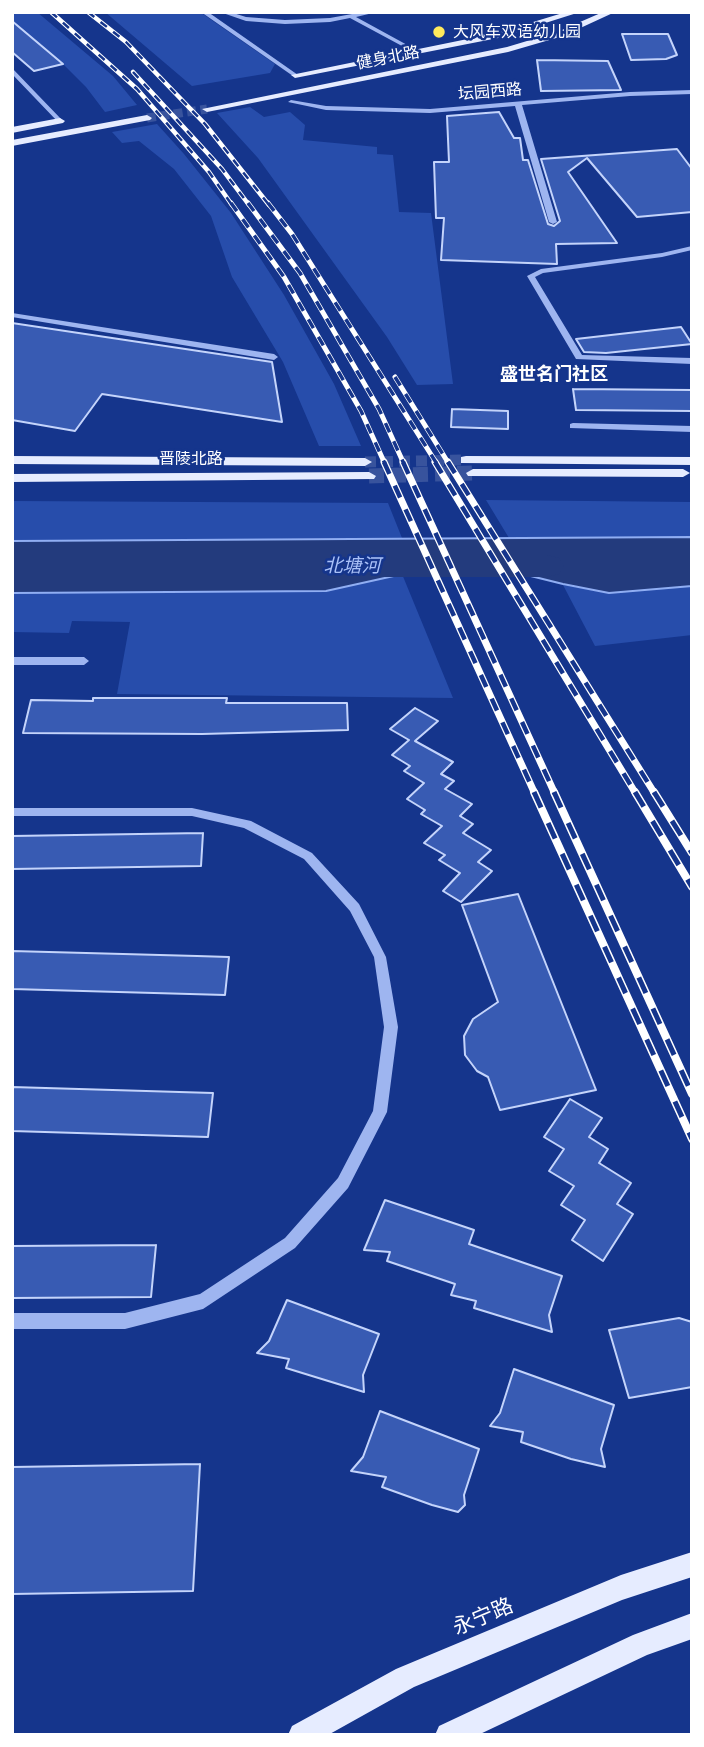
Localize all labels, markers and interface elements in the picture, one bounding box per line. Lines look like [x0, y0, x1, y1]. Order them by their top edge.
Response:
place label: 大风车双语幼儿园 [453, 22, 581, 42]
marker: 大风车双语幼儿园 [431, 24, 447, 40]
street label: 健身北路 [355, 42, 421, 74]
street label: 坛园西路 [457, 80, 523, 104]
district label: 盛世名门社区 [500, 364, 608, 386]
street label: 晋陵北路 [159, 449, 223, 469]
water label: 北塘河 [324, 555, 380, 577]
street label: 永宁路 [449, 1593, 517, 1641]

